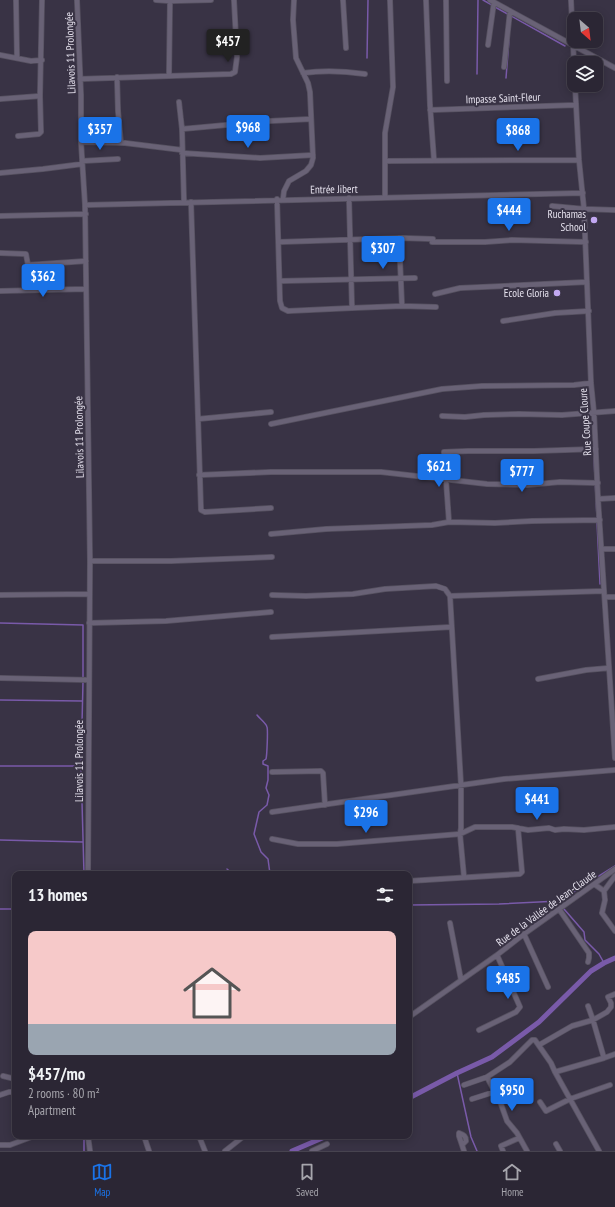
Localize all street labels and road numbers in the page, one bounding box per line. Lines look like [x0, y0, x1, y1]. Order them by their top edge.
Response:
street label: Lilavois 11 Prolongée [62, 11, 78, 94]
street label: Impasse Saint-Fleur [465, 90, 541, 106]
street label: Entrée Jibert [310, 182, 358, 196]
street label: Rue Coupe Cloure [576, 387, 594, 456]
street label: Lilavois 11 Prolongée [71, 395, 87, 478]
street label: Lilavois 11 Prolongée [72, 720, 86, 802]
street label: Rue de la Vallée de Jean-Claude [493, 867, 599, 949]

